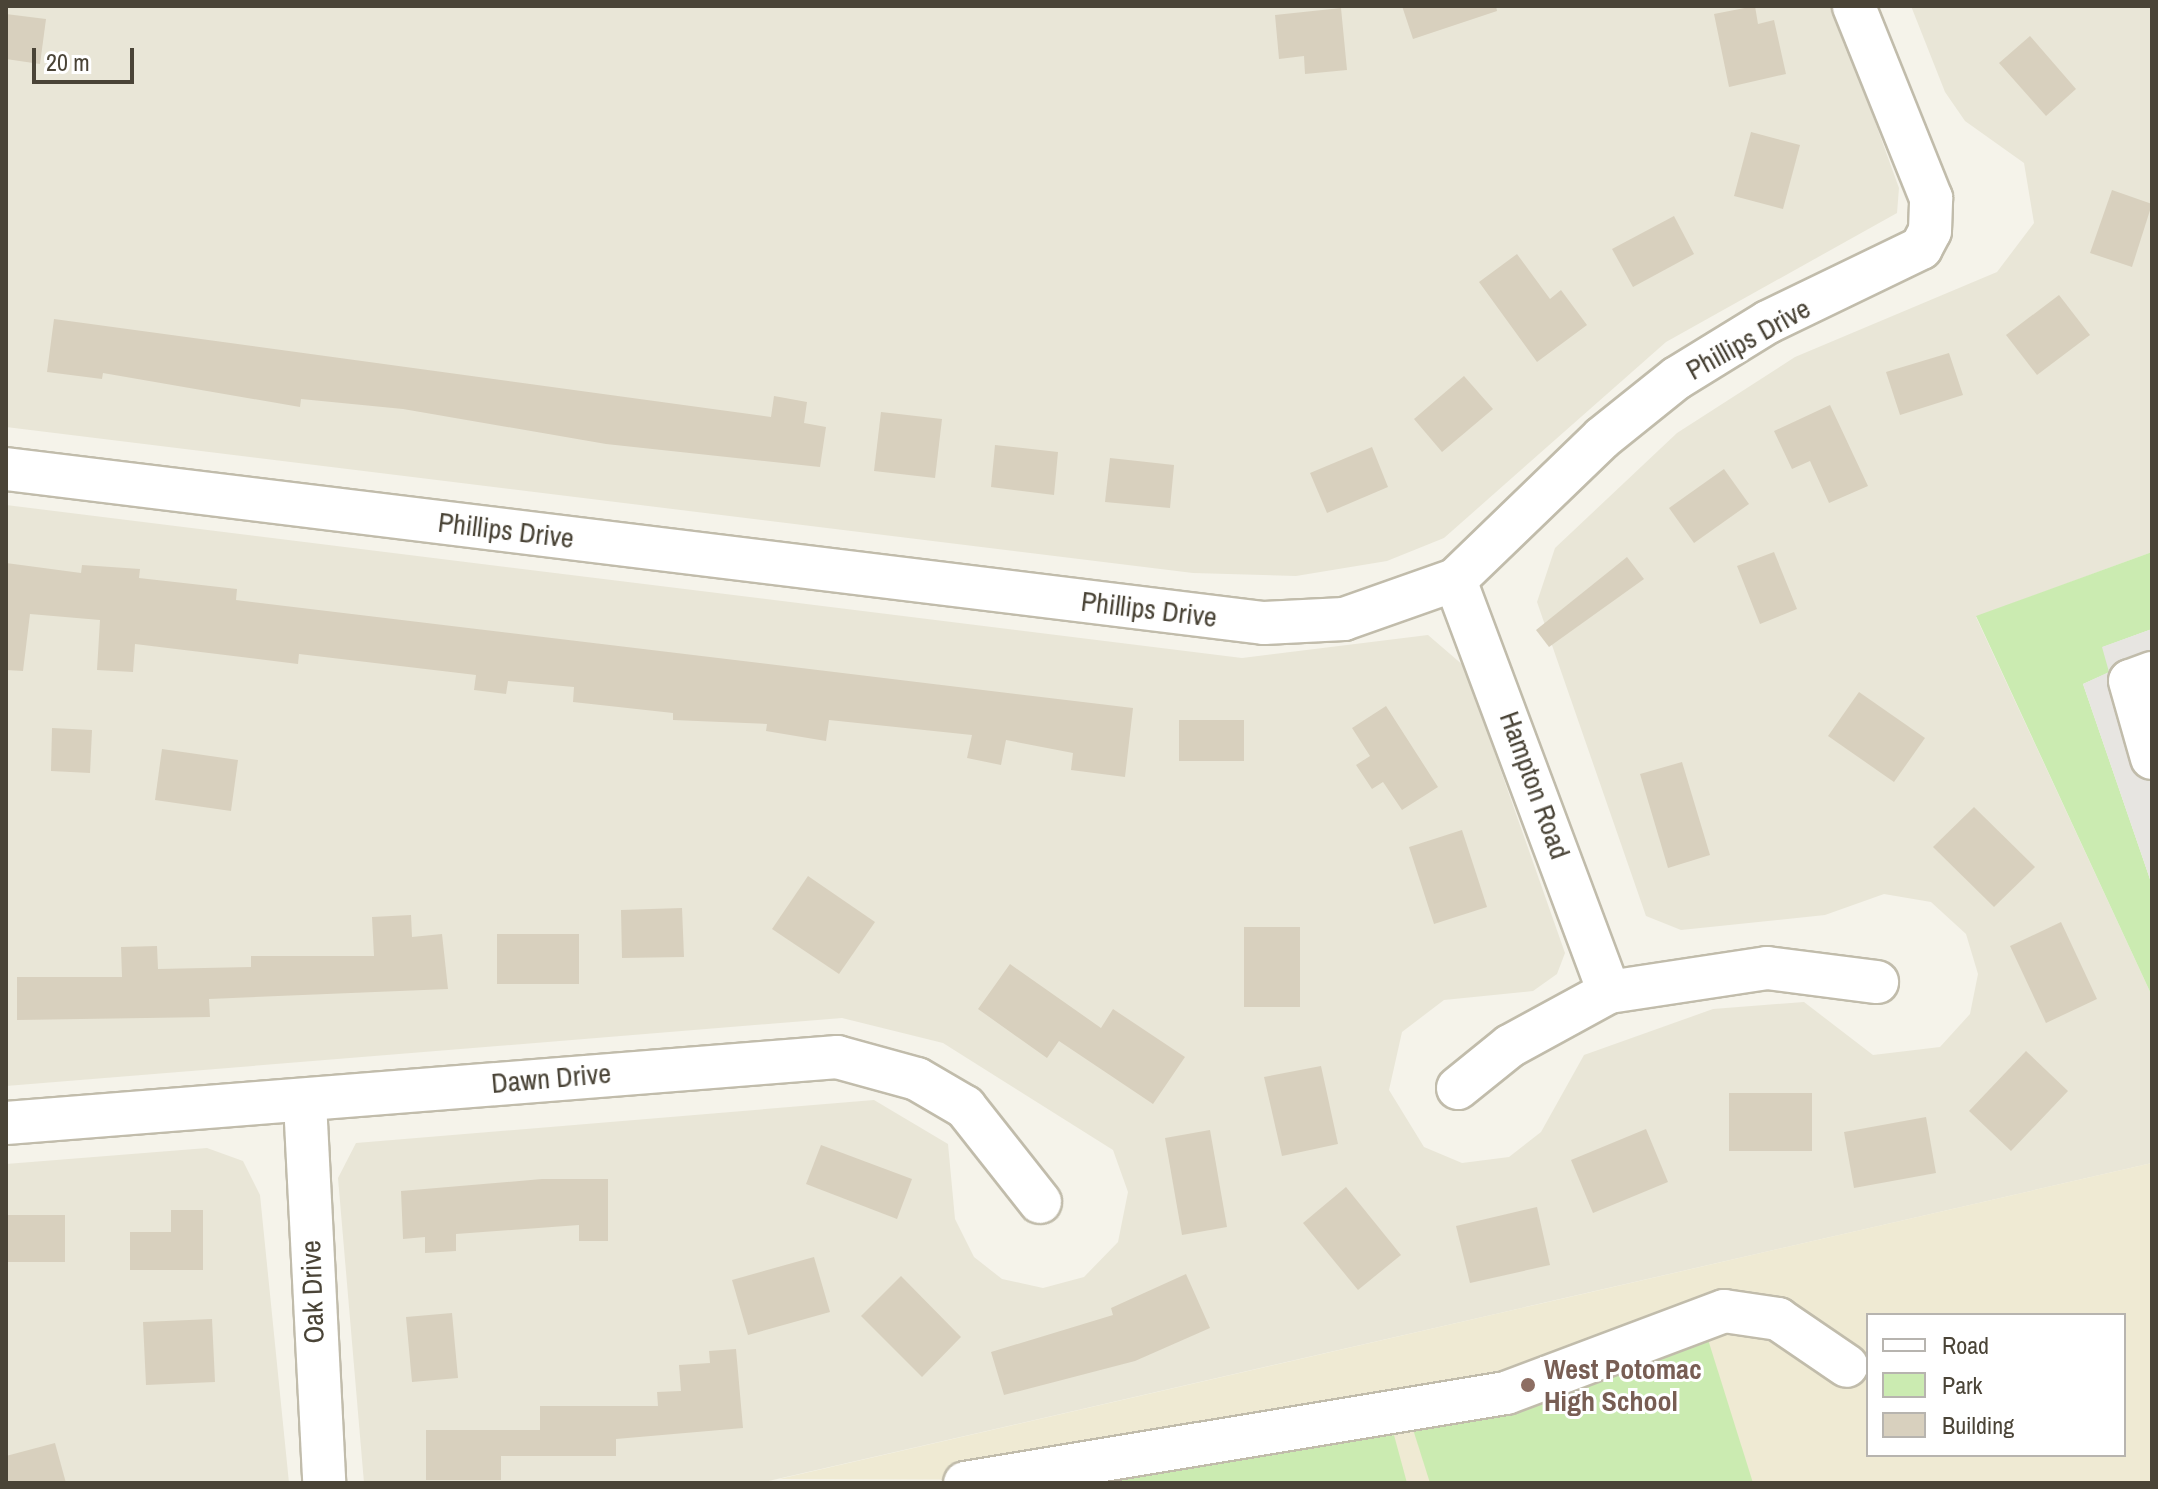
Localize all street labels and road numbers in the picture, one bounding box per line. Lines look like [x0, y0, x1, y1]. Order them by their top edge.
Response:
street label: Phillips Drive [1680, 291, 1816, 387]
street label: Phillips Drive [436, 505, 576, 555]
street label: Phillips Drive [1079, 584, 1219, 634]
street label: Hampton Road [1493, 707, 1577, 863]
street label: Dawn Drive [490, 1056, 612, 1100]
street label: Oak Drive [293, 1240, 331, 1344]

